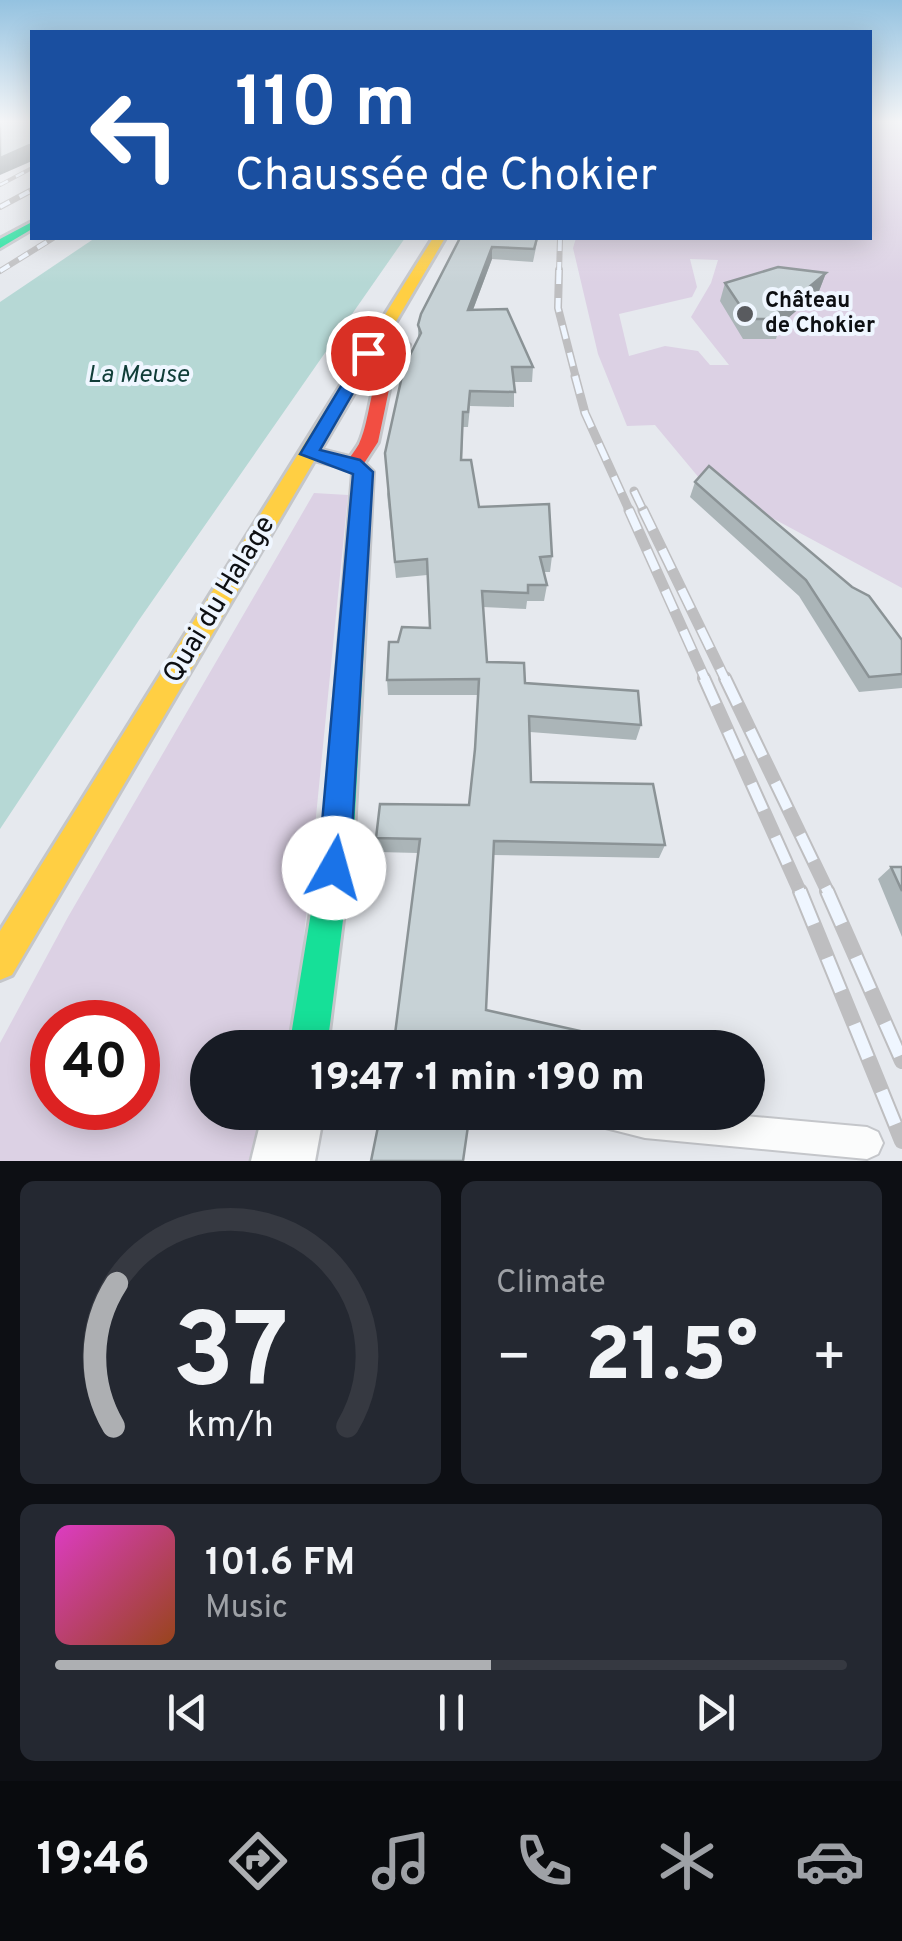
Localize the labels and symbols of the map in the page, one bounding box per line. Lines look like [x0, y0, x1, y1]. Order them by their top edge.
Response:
place label: Château de Chokier [765, 288, 875, 340]
marker: Château de Chokier [734, 303, 756, 325]
pin [326, 311, 411, 396]
water label: La Meuse [87, 360, 190, 392]
street label: Quai du Halage [156, 509, 284, 691]
position arrow [282, 816, 386, 920]
speed limit sign: 40 [30, 1000, 160, 1130]

